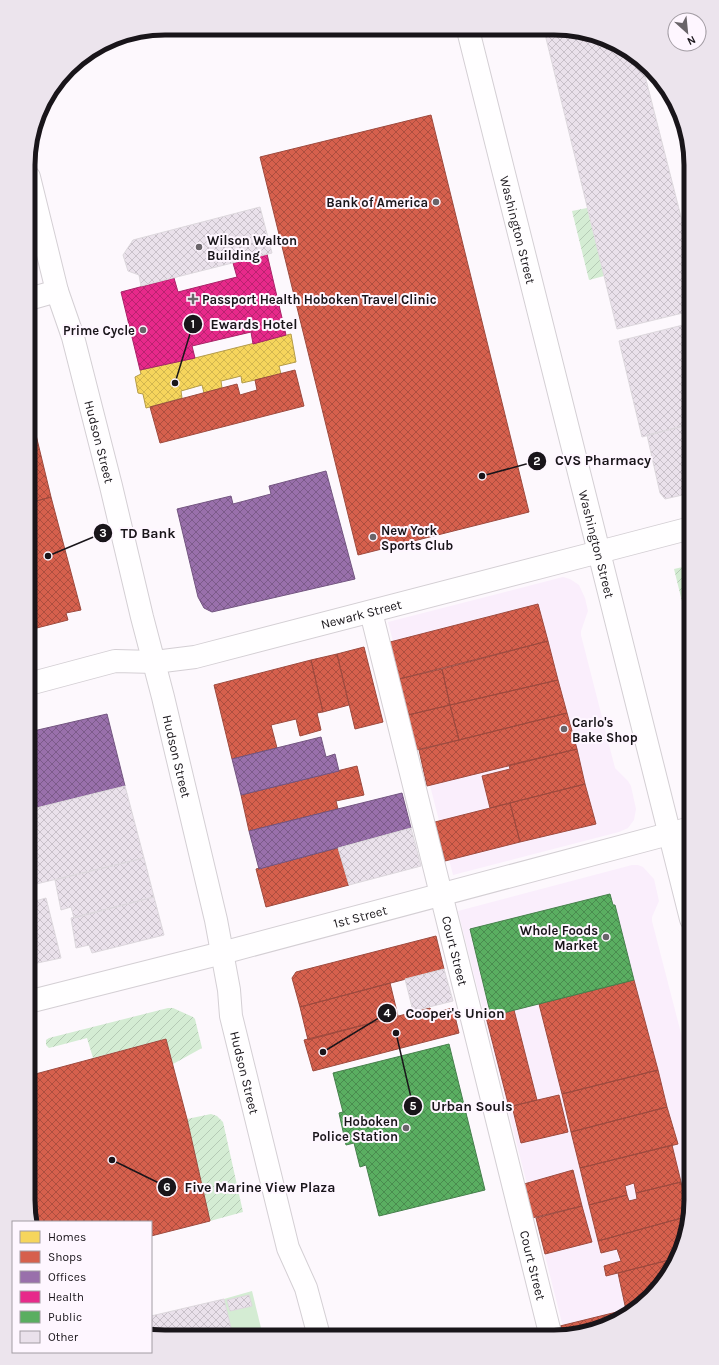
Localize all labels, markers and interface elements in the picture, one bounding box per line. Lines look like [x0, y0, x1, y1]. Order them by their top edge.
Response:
north arrow [667, 12, 707, 52]
text: N [685, 33, 698, 48]
street label: Washington Street [497, 174, 539, 285]
place label: Bank of America [326, 195, 428, 210]
marker: Bank of America [431, 197, 441, 207]
place label: Wilson Walton Building [207, 233, 297, 263]
marker: Wilson Walton Building [194, 242, 204, 252]
place label: Passport Health Hoboken Travel Clinic [202, 292, 437, 307]
marker: Passport Health Hoboken Travel Clinic [187, 293, 199, 305]
callout: Ewards Hotel [183, 311, 306, 337]
text: Ewards Hotel [210, 316, 298, 333]
text: 1 [191, 317, 195, 331]
place label: Prime Cycle [63, 323, 135, 338]
marker: Prime Cycle [138, 325, 148, 335]
street label: Hudson Street [82, 399, 117, 485]
callout: CVS Pharmacy [527, 448, 659, 474]
text: CVS Pharmacy [555, 452, 651, 469]
text: 2 [533, 454, 541, 468]
street label: Washington Street [576, 488, 618, 600]
callout: TD Bank [93, 520, 184, 546]
place label: New York Sports Club [381, 523, 453, 553]
text: TD Bank [121, 525, 176, 542]
text: 3 [99, 526, 107, 540]
marker: New York Sports Club [368, 532, 378, 542]
street label: Newark Street [319, 596, 403, 632]
street label: Hudson Street [160, 713, 194, 799]
place label: Carlo's Bake Shop [572, 715, 638, 745]
marker: Carlo's Bake Shop [559, 724, 569, 734]
street label: 1st Street [332, 902, 389, 931]
street label: Court Street [439, 914, 471, 987]
place label: Whole Foods Market [520, 923, 598, 953]
marker: Whole Foods Market [601, 932, 611, 942]
callout: Cooper's Union [377, 1000, 512, 1026]
text: Cooper's Union [405, 1005, 505, 1022]
text: 4 [383, 1006, 391, 1020]
street label: Hudson Street [228, 1030, 262, 1116]
callout: Urban Souls [403, 1093, 520, 1119]
text: Urban Souls [431, 1098, 513, 1115]
text: 5 [410, 1099, 417, 1113]
place label: Hoboken Police Station [312, 1114, 398, 1144]
marker: Hoboken Police Station [401, 1123, 411, 1133]
callout: Five Marine View Plaza [157, 1174, 343, 1200]
text: Five Marine View Plaza [185, 1179, 335, 1196]
text: 6 [163, 1180, 171, 1194]
legend [12, 1221, 152, 1353]
street label: Court Street [517, 1229, 549, 1302]
text: Homes [48, 1230, 86, 1244]
text: Shops [48, 1250, 82, 1264]
text: Offices [48, 1270, 86, 1284]
text: Health [48, 1290, 84, 1304]
text: Public [48, 1310, 82, 1324]
text: Other [48, 1330, 79, 1344]

